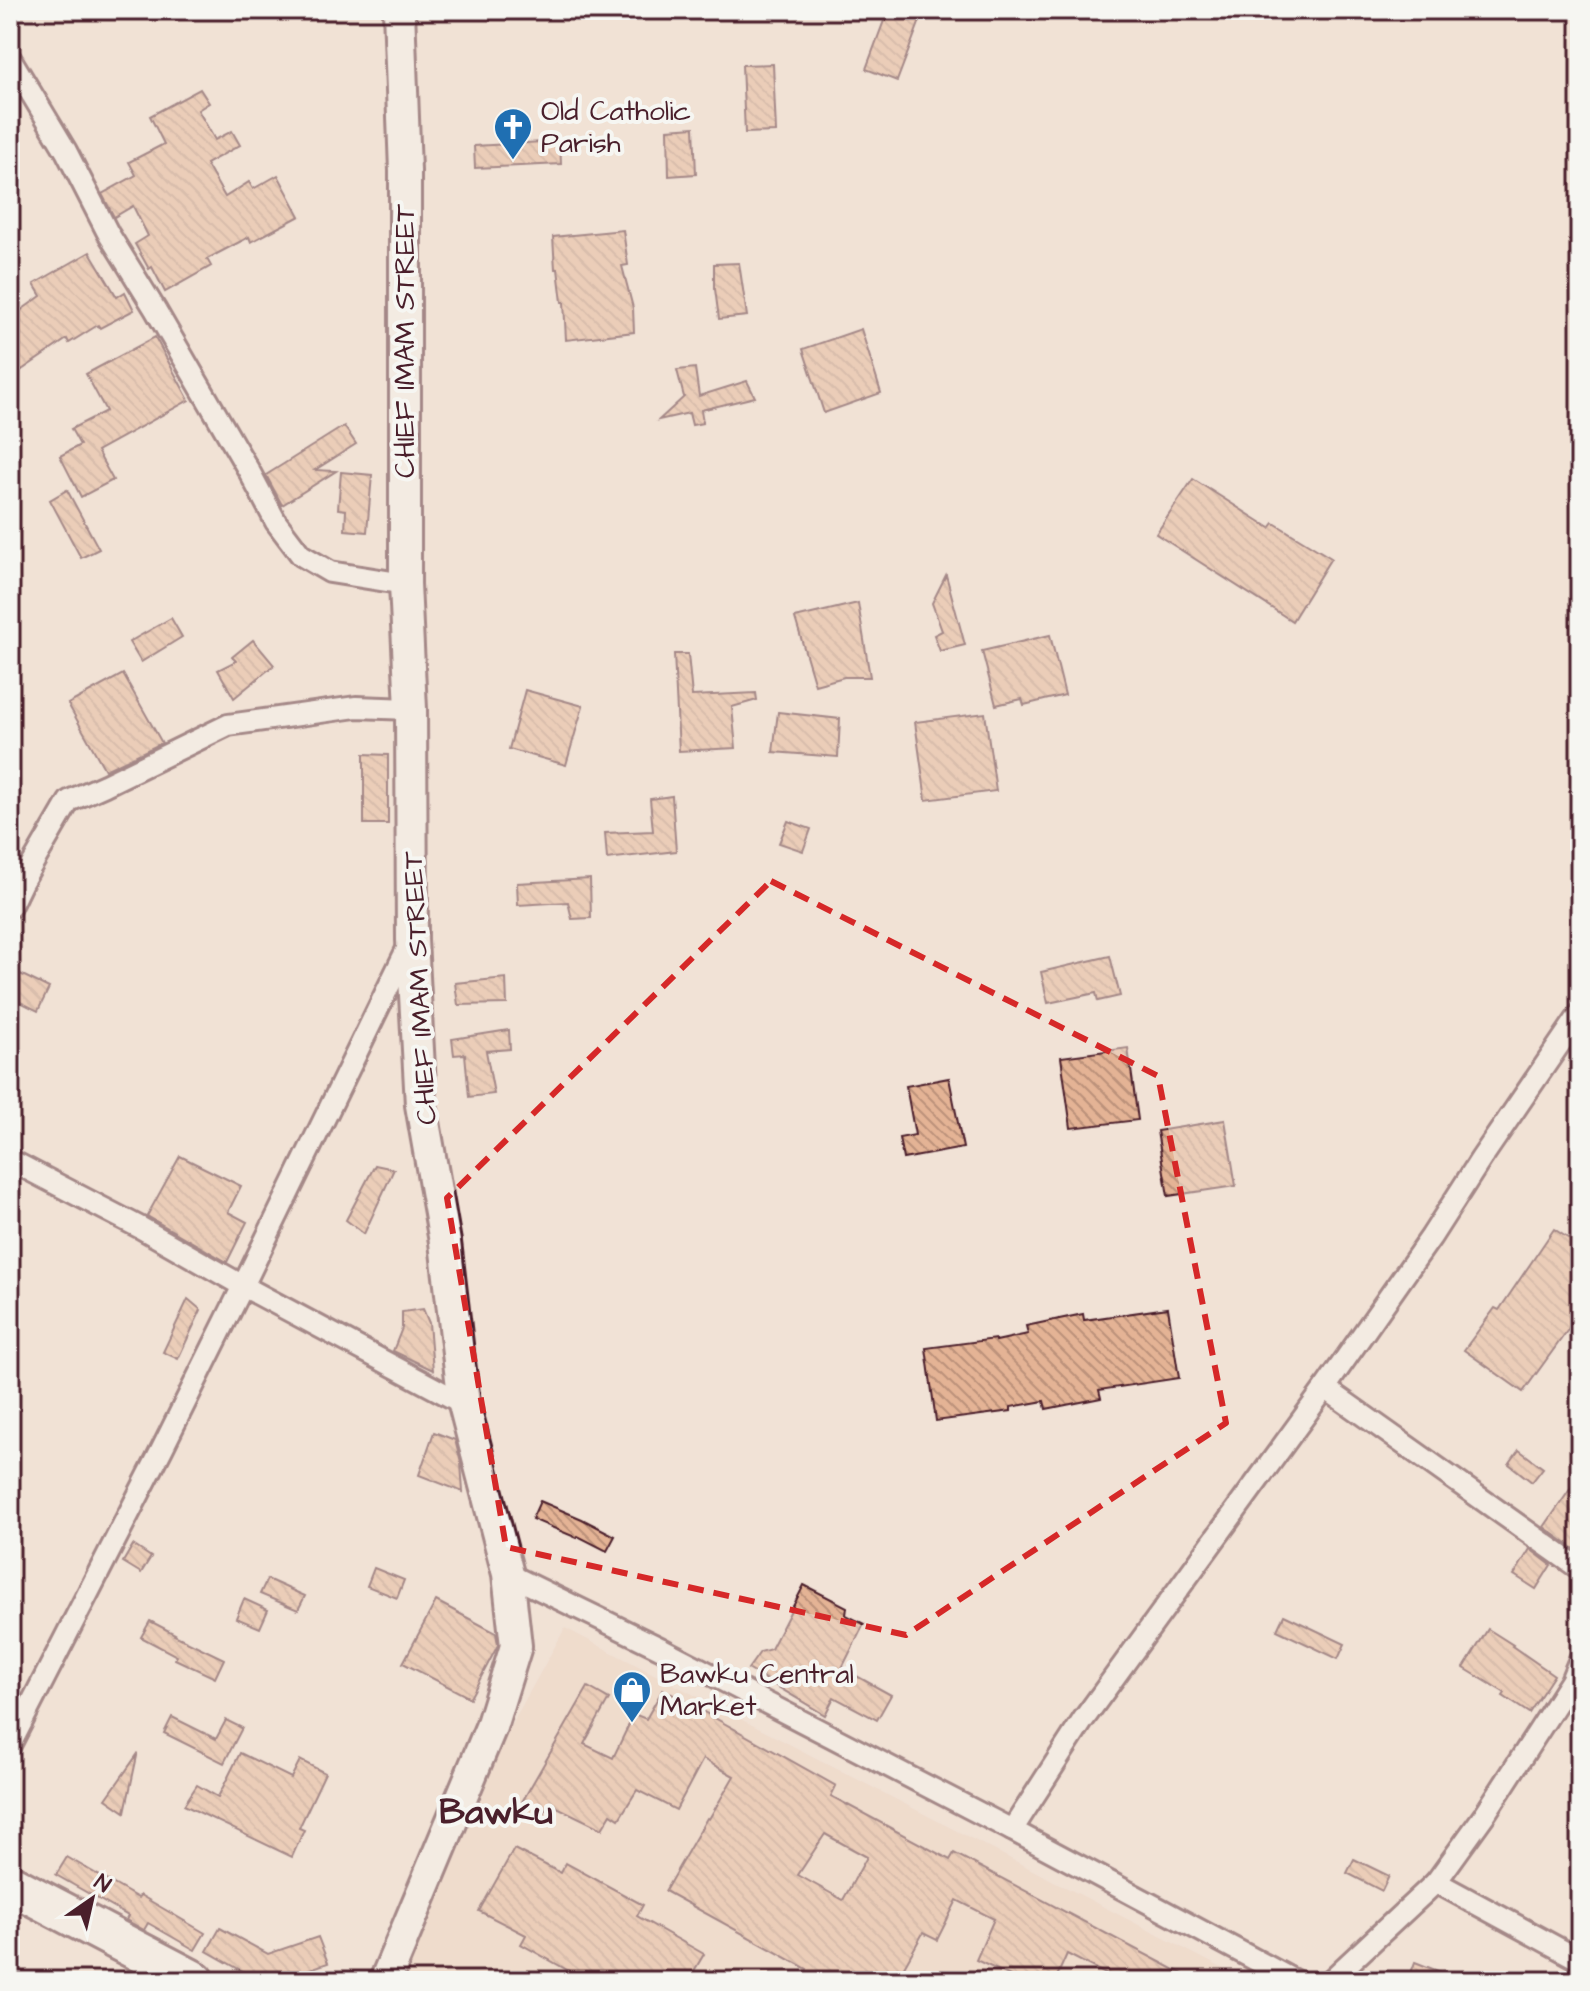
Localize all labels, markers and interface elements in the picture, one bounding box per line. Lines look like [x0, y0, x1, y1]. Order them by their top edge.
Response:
place label: Old Catholic Parish [541, 92, 691, 163]
church icon: Old Catholic Parish [492, 106, 534, 161]
street label: CHIEF IMAM STREET [386, 204, 425, 478]
street label: CHIEF IMAM STREET [393, 850, 447, 1126]
place label: Bawku Central Market [660, 1655, 854, 1726]
shop icon: Bawku Central Market [611, 1669, 653, 1724]
district label: Bawku [439, 1787, 553, 1838]
north arrow [52, 1859, 132, 1939]
text: N [88, 1867, 117, 1900]

